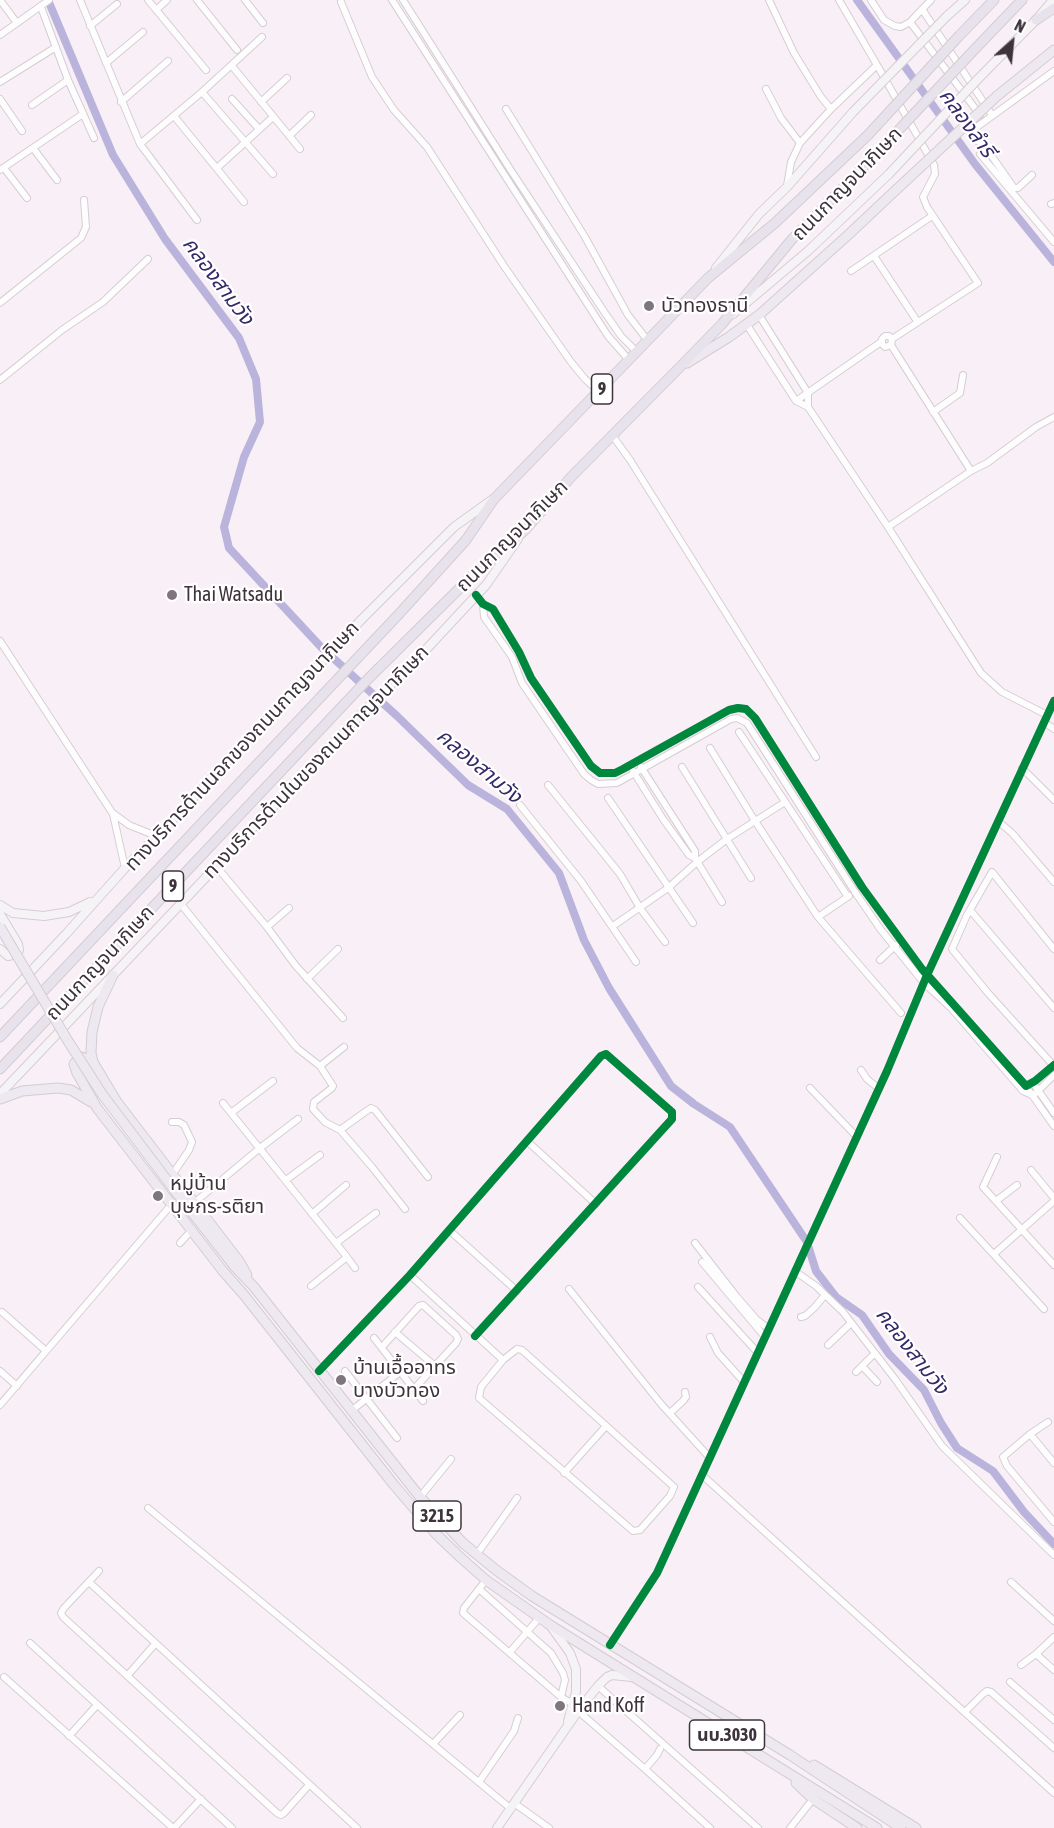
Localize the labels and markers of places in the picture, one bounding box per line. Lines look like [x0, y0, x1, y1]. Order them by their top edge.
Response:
place label: บัวทองธานี [661, 294, 749, 318]
marker: บัวทองธานี [642, 299, 656, 313]
place label: Thai Watsadu [184, 583, 283, 607]
marker: Thai Watsadu [165, 588, 179, 602]
place label: หมู่บ้าน บุษกร-รติยา [170, 1172, 264, 1219]
marker: หมู่บ้าน บุษกร-รติยา [151, 1189, 165, 1203]
place label: บ้านเอื้ออาทร บางบัวทอง [353, 1356, 456, 1403]
marker: บ้านเอื้ออาทร บางบัวทอง [334, 1373, 348, 1387]
place label: Hand Koff [572, 1694, 644, 1718]
marker: Hand Koff [553, 1699, 567, 1713]

